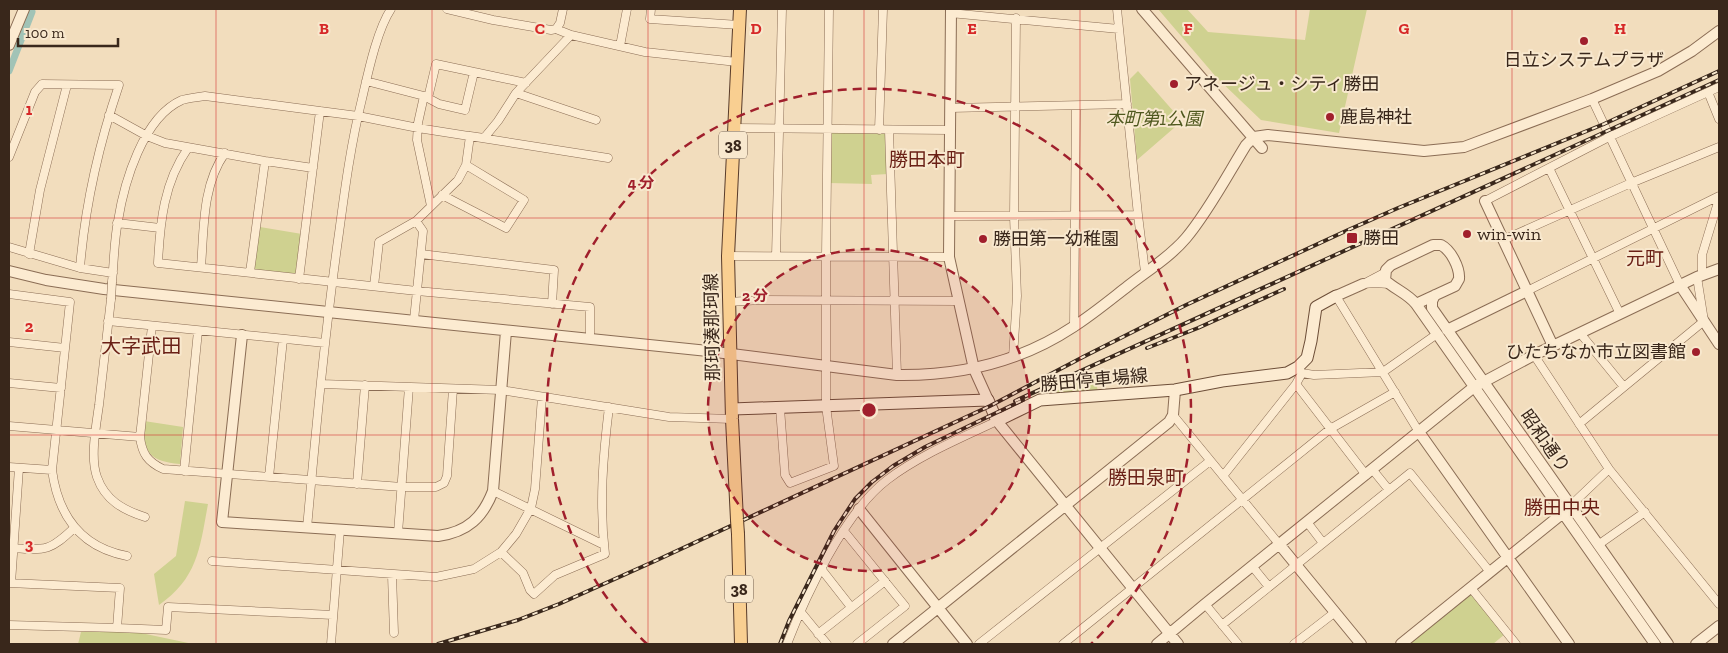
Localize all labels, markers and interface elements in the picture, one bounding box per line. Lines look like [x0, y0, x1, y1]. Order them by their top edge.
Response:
scale bar [18, 15, 118, 47]
text: B [319, 19, 329, 38]
text: C [535, 19, 545, 38]
text: D [750, 19, 762, 38]
text: E [967, 19, 977, 38]
text: F [1183, 19, 1193, 38]
text: G [1399, 19, 1410, 38]
text: H [1614, 19, 1626, 38]
text: 100 m [25, 24, 64, 42]
marker: 日立システムプラザ [1578, 35, 1590, 47]
place label: 日立システムプラザ [1504, 49, 1664, 71]
place label: アネージュ・シティ勝田 [1184, 73, 1379, 95]
marker: アネージュ・シティ勝田 [1168, 78, 1180, 90]
text: 1 [26, 100, 33, 119]
place label: 鹿島神社 [1340, 106, 1412, 128]
park label: 本町第1公園 [1106, 108, 1205, 130]
marker: 鹿島神社 [1324, 111, 1336, 123]
road number: 38 [719, 132, 747, 158]
district label: 勝田本町 [889, 148, 965, 171]
text: 4 分 [628, 174, 654, 192]
place label: win-win [1477, 223, 1542, 245]
place label: 勝田 [1363, 227, 1399, 249]
place label: 勝田第一幼稚園 [993, 228, 1119, 250]
marker: win-win [1461, 228, 1473, 240]
marker: 勝田 [1345, 231, 1359, 245]
marker: 勝田第一幼稚園 [977, 233, 989, 245]
district label: 元町 [1626, 247, 1664, 270]
street label: 那珂湊那珂線 [700, 273, 724, 381]
text: 2 分 [742, 287, 768, 305]
text: 2 [25, 317, 34, 336]
district label: 大字武田 [101, 334, 181, 358]
place label: ひたちなか市立図書館 [1506, 341, 1686, 363]
marker: ひたちなか市立図書館 [1690, 346, 1702, 358]
street label: 勝田停車場線 [1039, 364, 1149, 396]
centre of rings [860, 401, 878, 419]
street label: 昭和通り [1515, 405, 1575, 477]
district label: 勝田泉町 [1108, 466, 1184, 489]
district label: 勝田中央 [1524, 496, 1600, 519]
text: 3 [25, 535, 34, 554]
road number: 38 [725, 576, 753, 602]

